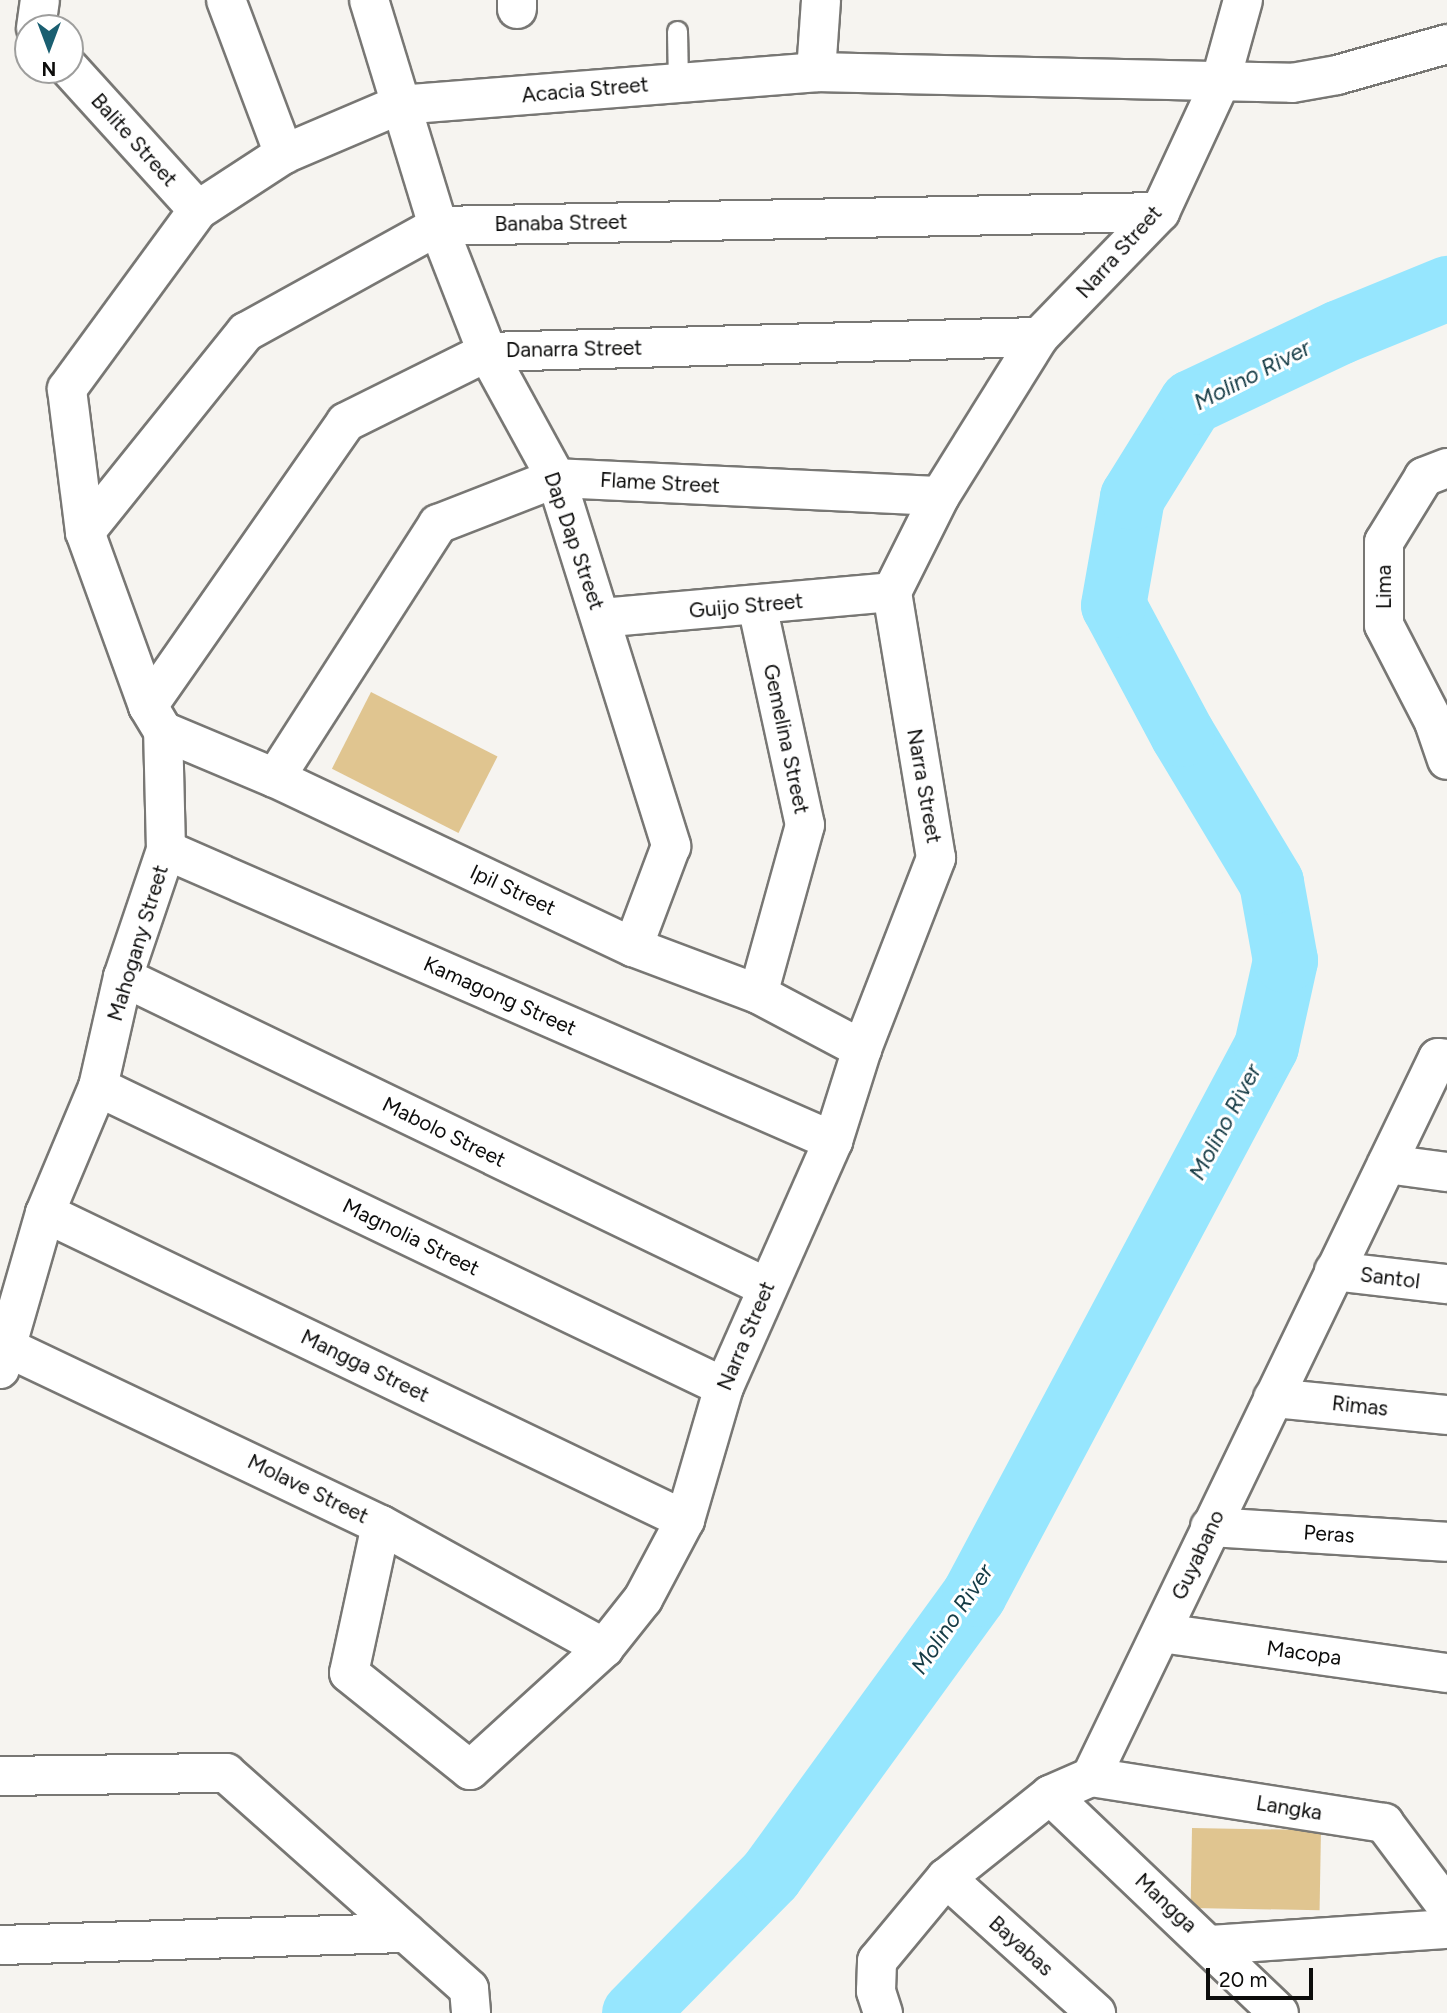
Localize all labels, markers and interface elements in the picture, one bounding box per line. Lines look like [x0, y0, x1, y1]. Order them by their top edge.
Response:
north arrow [14, 14, 84, 84]
text: N [42, 57, 56, 80]
street label: Acacia Street [521, 72, 649, 108]
street label: Balite Street [86, 88, 182, 192]
street label: Narra Street [1071, 201, 1167, 303]
street label: Banaba Street [494, 209, 628, 237]
water label: Molino River [1189, 334, 1315, 416]
street label: Danarra Street [506, 335, 642, 363]
street label: Flame Street [599, 467, 721, 499]
street label: Dap Dap Street [539, 469, 609, 613]
street label: Lima [1371, 565, 1397, 609]
street label: Guijo Street [688, 588, 804, 624]
street label: Gemelina Street [758, 662, 814, 816]
street label: Narra Street [902, 727, 946, 845]
street label: Ipil Street [466, 859, 560, 921]
street label: Mahogany Street [102, 862, 174, 1024]
street label: Kamagong Street [420, 951, 580, 1041]
water label: Molino River [1183, 1059, 1267, 1185]
street label: Mabolo Street [378, 1091, 510, 1173]
street label: Magnolia Street [339, 1193, 483, 1281]
street label: Santol [1359, 1262, 1421, 1294]
street label: Narra Street [712, 1278, 780, 1394]
street label: Mangga Street [297, 1324, 433, 1408]
street label: Rimas [1331, 1391, 1389, 1421]
street label: Molave Street [243, 1449, 373, 1529]
street label: Guyabano [1166, 1506, 1230, 1604]
street label: Peras [1303, 1520, 1355, 1548]
water label: Molino River [905, 1559, 999, 1679]
street label: Macopa [1265, 1635, 1343, 1671]
street label: Langka [1254, 1790, 1324, 1826]
street label: Mangga [1130, 1868, 1202, 1938]
street label: Bayabas [984, 1911, 1058, 1981]
scale bar [1209, 1954, 1316, 1998]
text: 20 m [1219, 1967, 1267, 1992]

